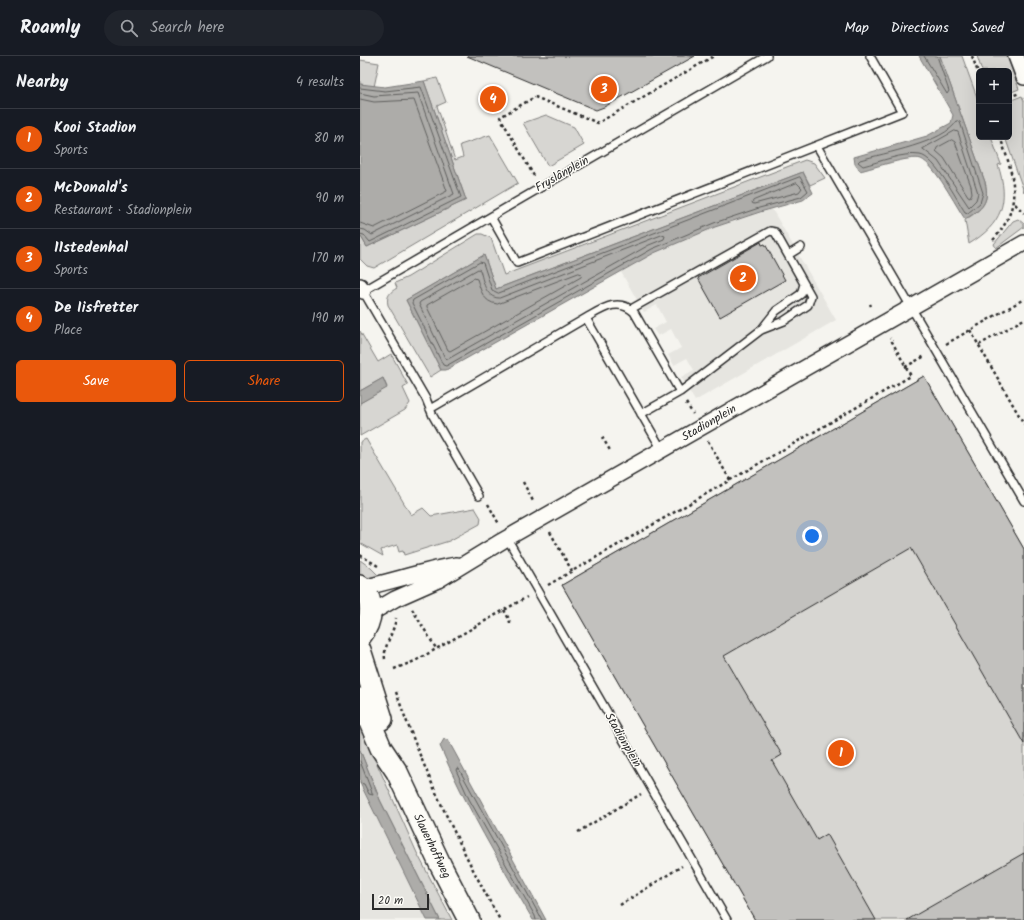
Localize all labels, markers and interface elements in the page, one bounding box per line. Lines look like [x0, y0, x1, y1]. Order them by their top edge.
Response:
search box [104, 10, 384, 46]
text: Roamly [20, 13, 80, 43]
text: Search here [150, 16, 224, 40]
icon: search [118, 17, 140, 39]
text: Map [844, 17, 869, 39]
text: Directions [891, 17, 949, 39]
text: Saved [971, 17, 1004, 39]
map controls [976, 68, 1012, 140]
button: + [976, 68, 1012, 104]
text: Nearby [16, 69, 68, 96]
text: 4 results [296, 72, 344, 93]
pin: 3 [591, 74, 617, 104]
pin: 4 [480, 84, 506, 114]
button: − [976, 104, 1012, 140]
text: Kooi Stadion [54, 116, 136, 140]
text: 1 [27, 128, 31, 149]
text: 80 m [314, 128, 344, 149]
text: Sports [54, 140, 88, 161]
street label: Fryslânplein [532, 151, 592, 197]
text: McDonald's [54, 176, 128, 200]
text: 2 [25, 188, 33, 209]
text: 90 m [316, 188, 344, 209]
text: Restaurant · Stadionplein [54, 200, 192, 221]
text: 11stedenhal [54, 236, 128, 260]
text: 3 [25, 248, 33, 269]
text: 170 m [312, 248, 344, 269]
text: Sports [54, 260, 88, 281]
pin: 2 [730, 263, 756, 293]
text: De Iisfretter [54, 296, 138, 320]
text: 4 [25, 308, 33, 329]
text: 190 m [312, 308, 344, 329]
text: Place [54, 320, 82, 341]
button: Save [16, 360, 176, 402]
button: Share [184, 360, 344, 402]
street label: Stadionplein [678, 400, 740, 446]
your location [802, 526, 822, 546]
street label: Stadionplein [600, 709, 646, 771]
pin: 1 [828, 738, 854, 768]
street label: Slauerhoffweg [408, 810, 456, 882]
scale bar [372, 892, 429, 911]
text: 20 m [378, 892, 403, 910]

